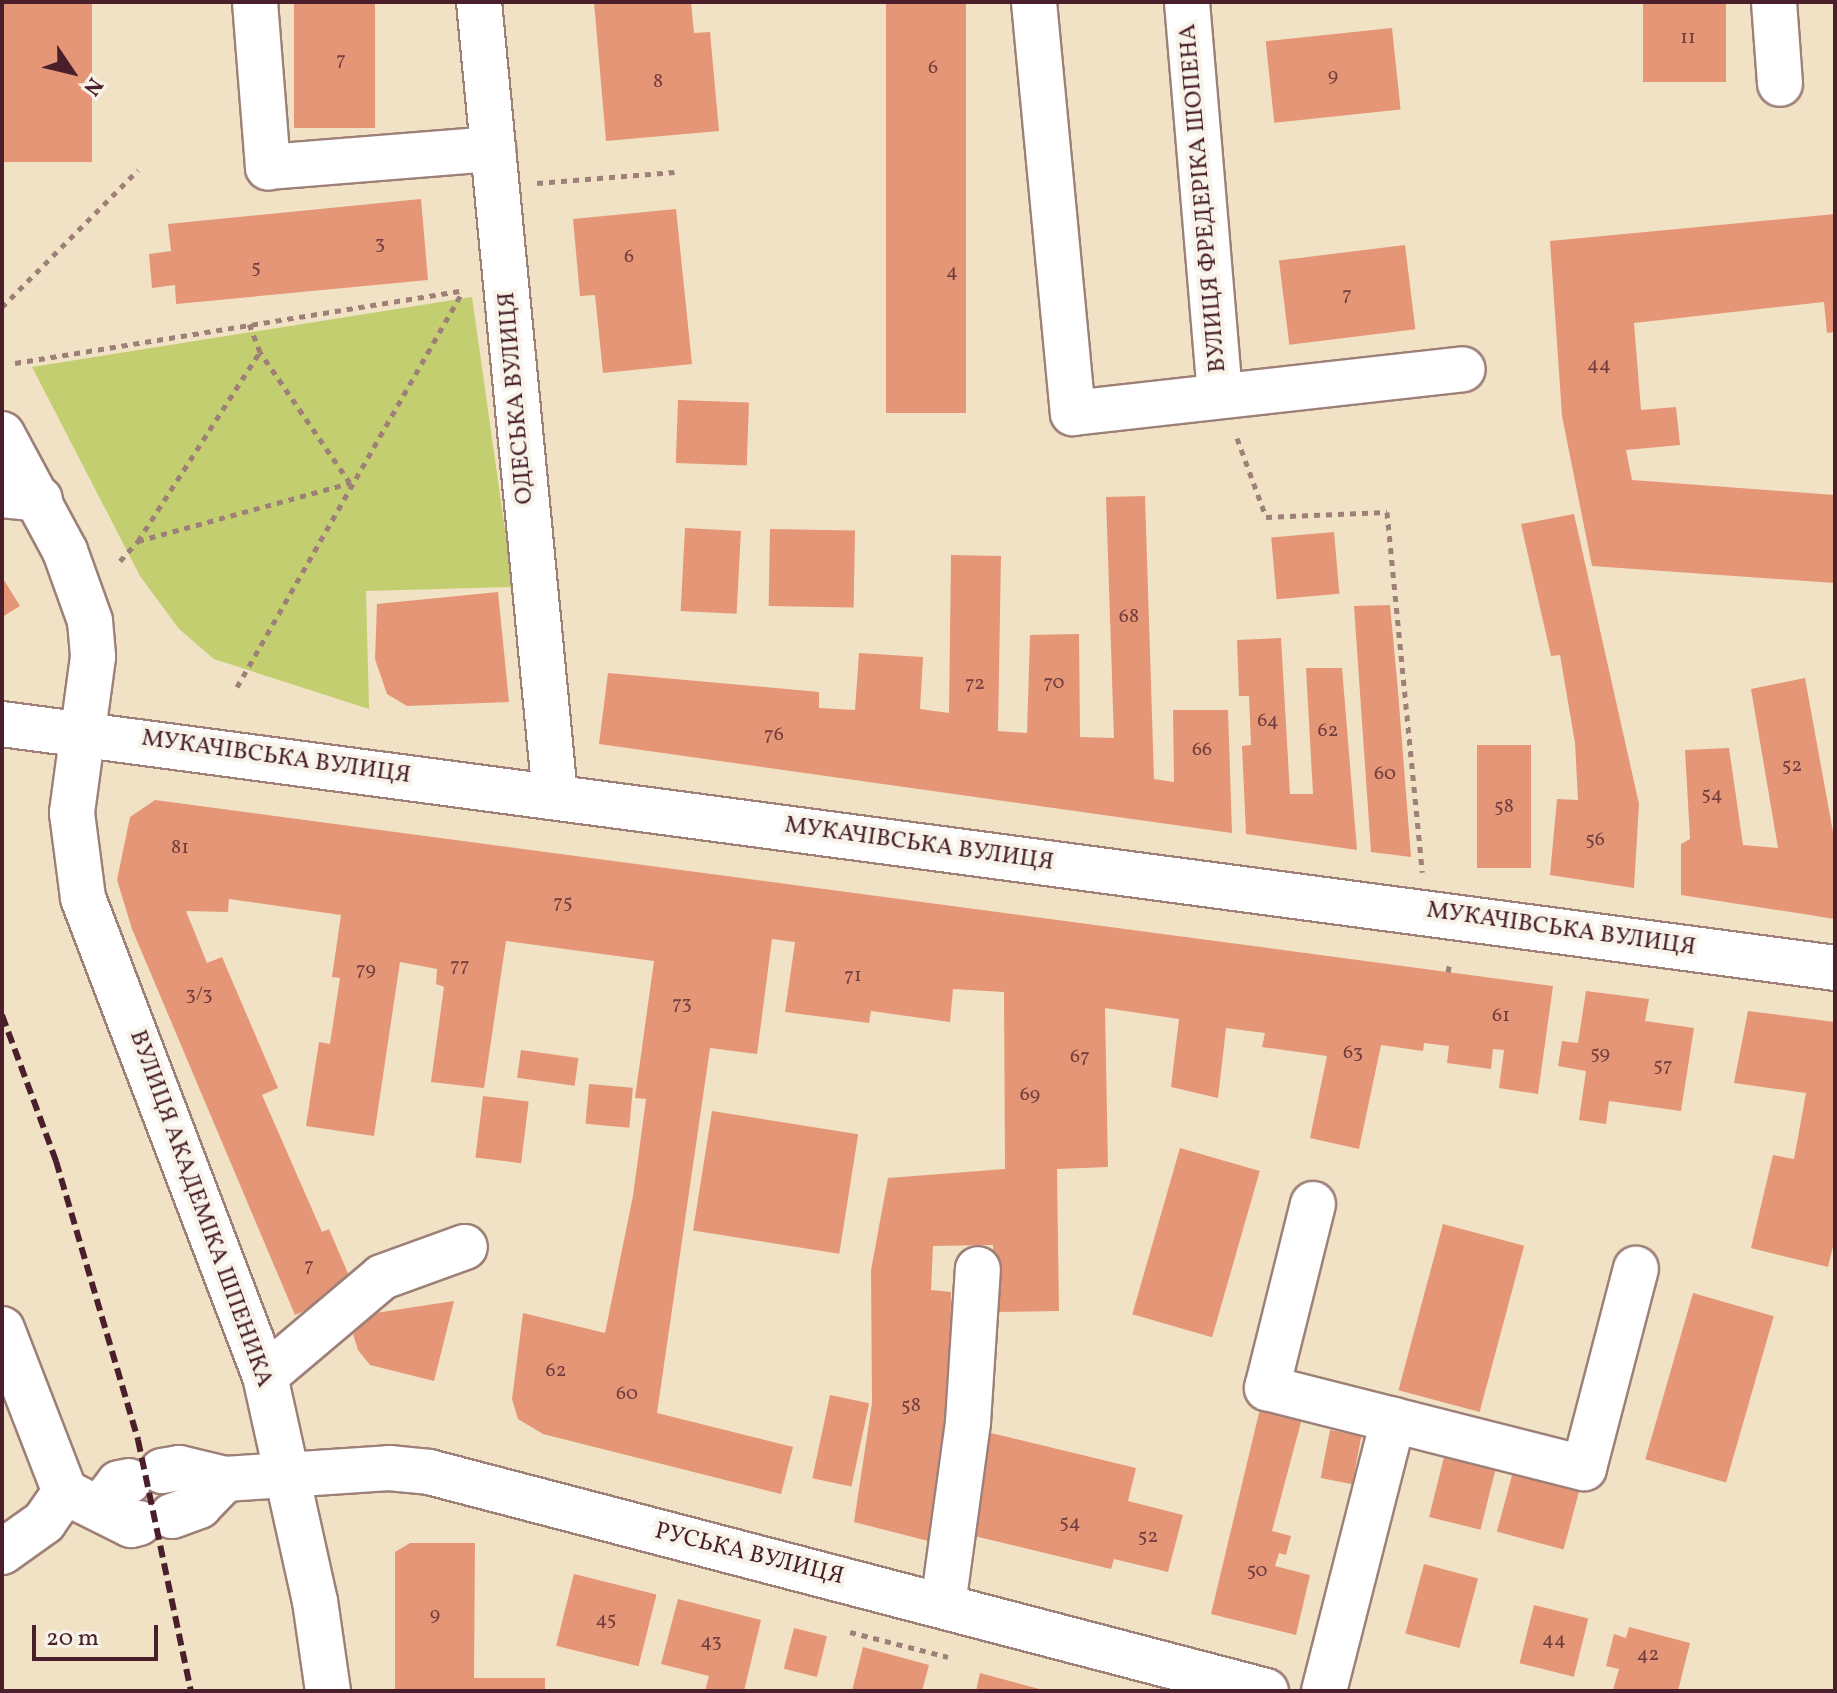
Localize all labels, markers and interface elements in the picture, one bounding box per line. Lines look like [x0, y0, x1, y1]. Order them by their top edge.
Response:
street label: ВУЛИЦЯ ФРЕДЕРІКА ШОПЕНА [1174, 22, 1234, 374]
house number: 11 [1680, 26, 1696, 50]
north arrow [32, 32, 112, 112]
house number: 7 [336, 48, 346, 72]
house number: 6 [928, 56, 938, 80]
house number: 9 [1328, 64, 1338, 88]
house number: 8 [653, 70, 663, 94]
text: N [75, 71, 109, 101]
house number: 3 [375, 232, 385, 256]
house number: 6 [624, 245, 634, 269]
house number: 5 [251, 256, 261, 280]
house number: 4 [946, 260, 958, 284]
house number: 7 [1342, 283, 1352, 307]
street label: ОДЕСЬКА ВУЛИЦЯ [493, 291, 541, 505]
house number: 44 [1587, 353, 1611, 377]
house number: 68 [1119, 605, 1139, 629]
house number: 70 [1044, 671, 1064, 695]
house number: 72 [965, 672, 985, 696]
house number: 64 [1257, 709, 1279, 733]
house number: 62 [1318, 719, 1338, 743]
house number: 76 [764, 723, 784, 747]
street label: МУКАЧІВСЬКА ВУЛИЦЯ [140, 725, 412, 791]
house number: 66 [1192, 738, 1212, 762]
house number: 52 [1782, 754, 1802, 778]
house number: 60 [1374, 762, 1396, 786]
house number: 54 [1701, 783, 1723, 807]
house number: 58 [1494, 795, 1514, 819]
street label: МУКАЧІВСЬКА ВУЛИЦЯ [783, 812, 1055, 878]
house number: 56 [1585, 828, 1605, 852]
house number: 81 [171, 836, 189, 860]
house number: 75 [553, 891, 573, 915]
street label: МУКАЧІВСЬКА ВУЛИЦЯ [1425, 897, 1697, 963]
house number: 77 [450, 954, 470, 978]
house number: 79 [356, 958, 376, 982]
house number: 71 [844, 964, 862, 988]
house number: 3/3 [185, 983, 213, 1007]
house number: 73 [672, 992, 692, 1016]
house number: 61 [1492, 1004, 1510, 1028]
street label: ВУЛИЦЯ АКАДЕМІКА ШПЕНИКА [122, 1027, 278, 1391]
house number: 63 [1343, 1041, 1363, 1065]
house number: 59 [1590, 1042, 1610, 1066]
house number: 67 [1070, 1045, 1090, 1069]
house number: 57 [1653, 1054, 1673, 1078]
house number: 69 [1020, 1083, 1040, 1107]
house number: 7 [304, 1254, 314, 1278]
house number: 62 [546, 1359, 566, 1383]
house number: 60 [616, 1382, 638, 1406]
house number: 58 [901, 1394, 921, 1418]
house number: 54 [1059, 1511, 1081, 1535]
street label: РУСЬКА ВУЛИЦЯ [652, 1518, 846, 1592]
house number: 52 [1138, 1525, 1158, 1549]
house number: 50 [1246, 1559, 1268, 1583]
house number: 9 [430, 1603, 440, 1627]
house number: 45 [596, 1608, 616, 1632]
scale bar [36, 1609, 162, 1659]
text: 20 m [46, 1622, 99, 1656]
house number: 44 [1542, 1628, 1566, 1652]
house number: 43 [700, 1630, 722, 1654]
house number: 42 [1637, 1643, 1659, 1667]

